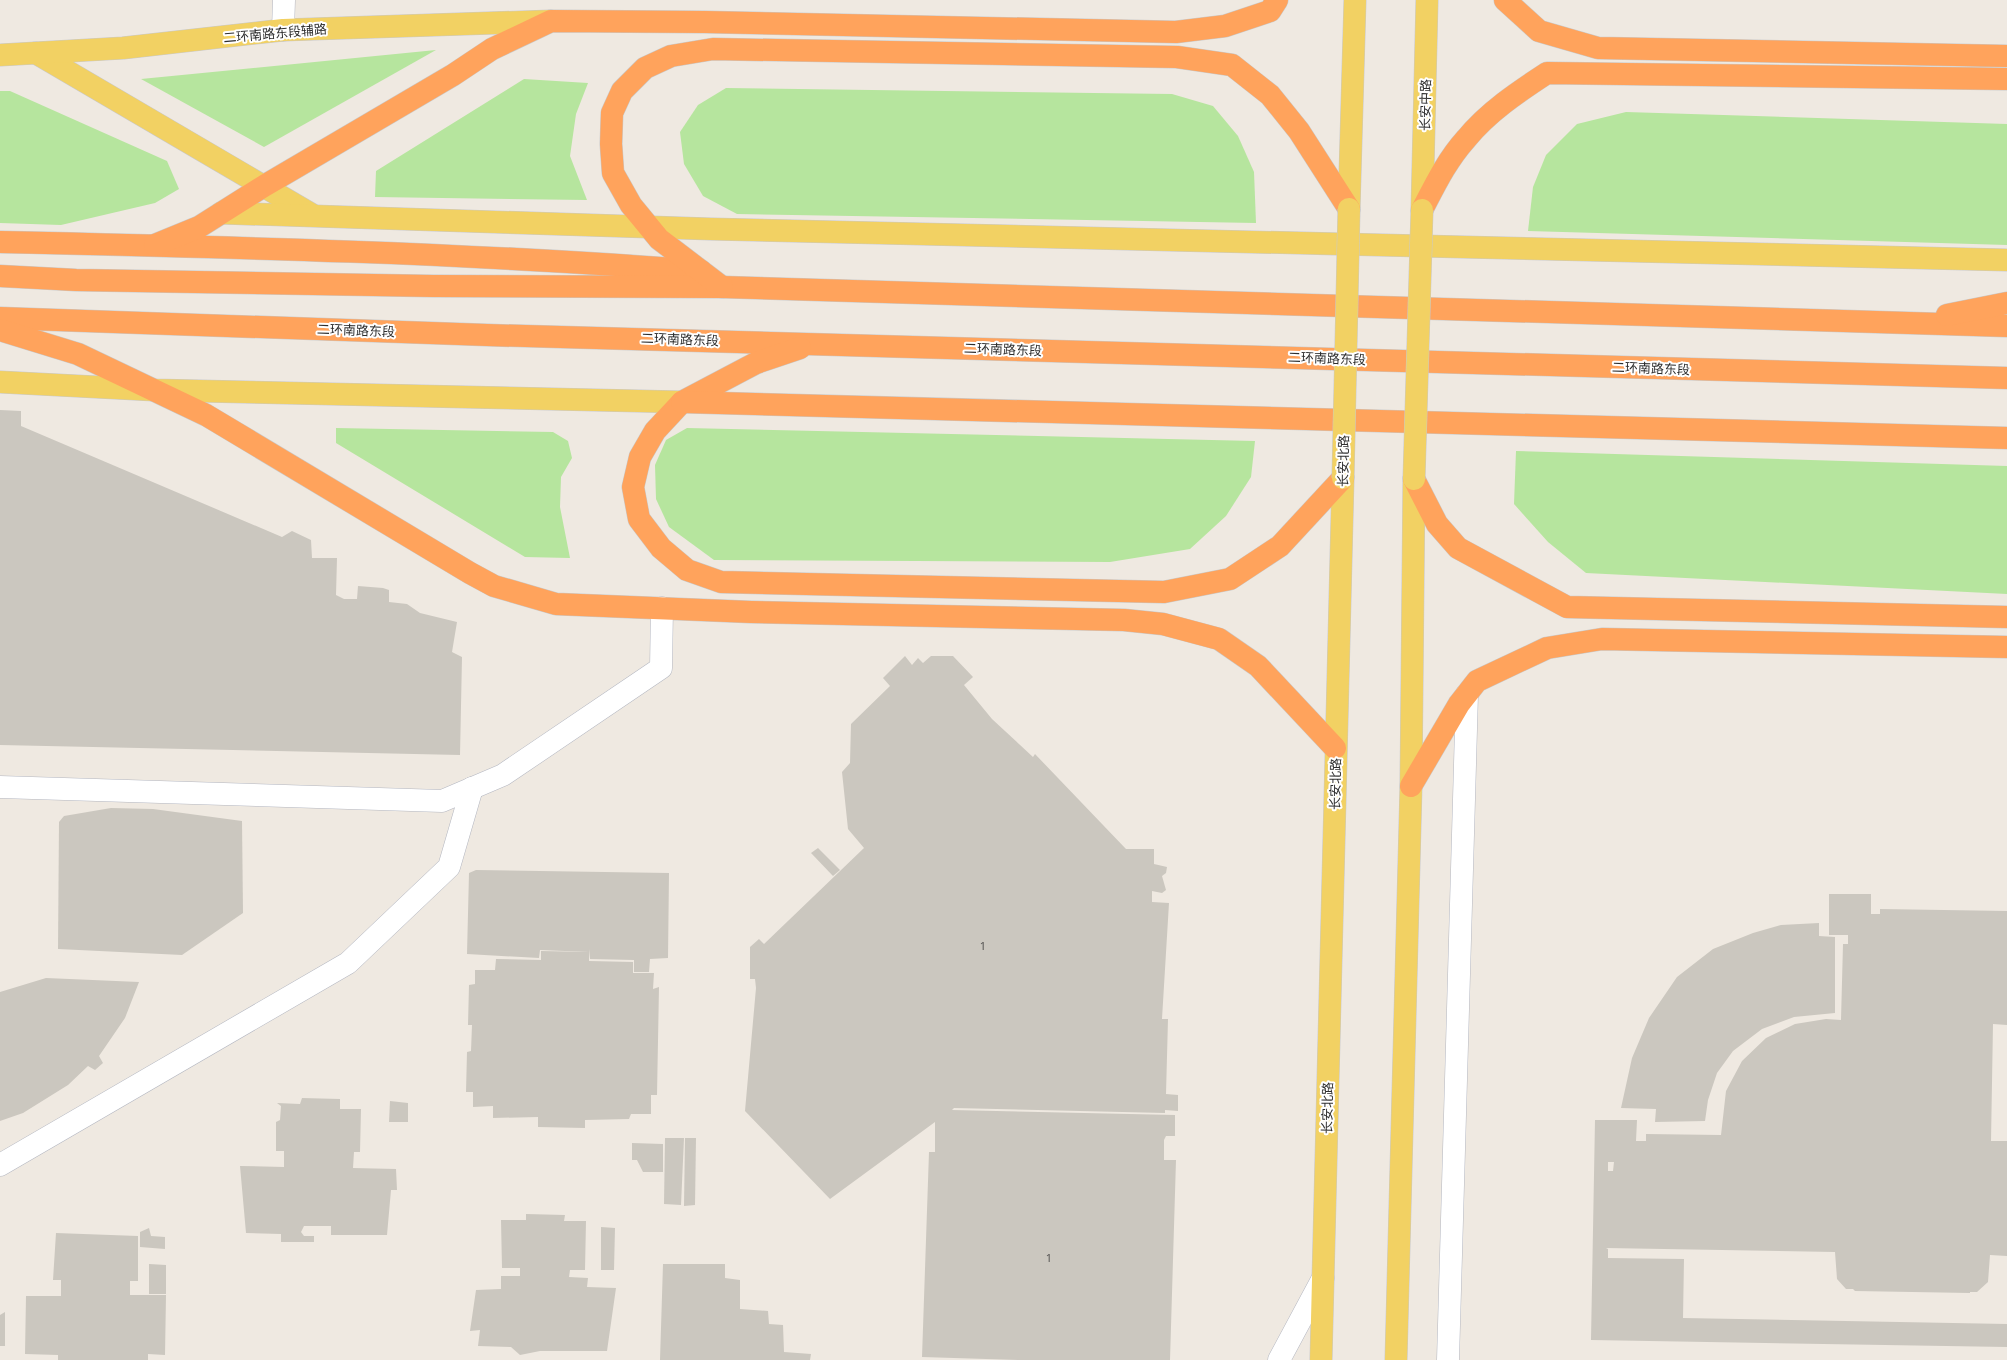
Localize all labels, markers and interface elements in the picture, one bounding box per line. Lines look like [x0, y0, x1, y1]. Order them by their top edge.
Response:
street label: 二环南路东段辅路 [222, 20, 328, 46]
street label: 长安中路 [1416, 79, 1434, 131]
street label: 二环南路东段 [317, 320, 395, 340]
street label: 二环南路东段 [641, 329, 719, 349]
street label: 二环南路东段 [964, 339, 1042, 359]
street label: 二环南路东段 [1288, 348, 1366, 368]
street label: 二环南路东段 [1612, 358, 1690, 378]
street label: 长安北路 [1334, 435, 1352, 487]
street label: 长安北路 [1326, 758, 1344, 810]
house number: 1 [980, 938, 986, 953]
street label: 长安北路 [1318, 1082, 1336, 1134]
house number: 1 [1046, 1250, 1052, 1265]

